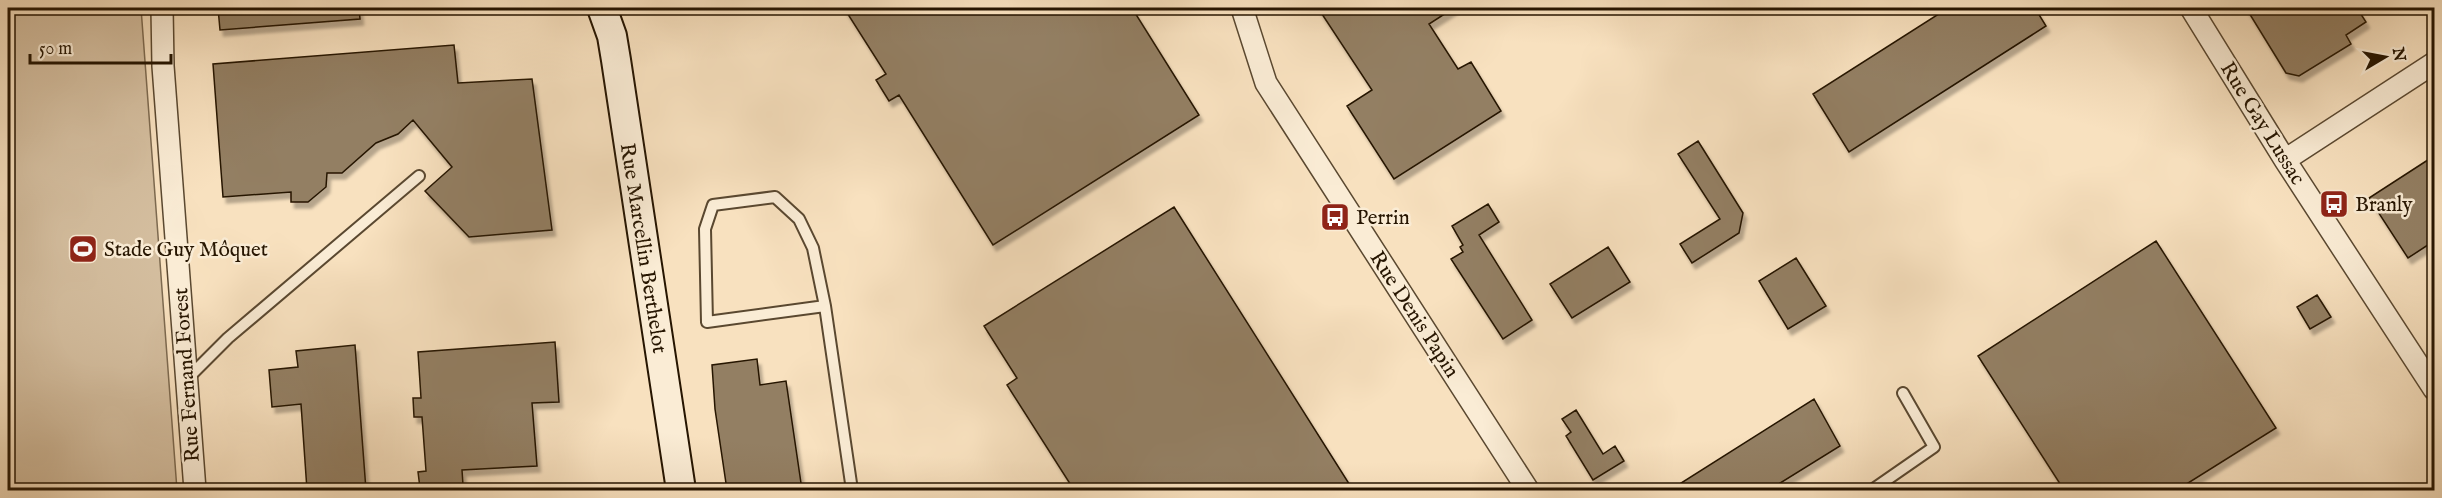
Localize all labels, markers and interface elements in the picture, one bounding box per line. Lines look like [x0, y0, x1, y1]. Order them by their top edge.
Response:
scale bar [30, 27, 171, 65]
north arrow [2355, 27, 2415, 87]
text: 50 m [39, 38, 72, 61]
text: N [2387, 45, 2409, 63]
street label: Rue Gay Lussac [2213, 57, 2310, 190]
street label: Rue Marcellin Berthelot [613, 141, 672, 355]
bus stop icon: Branly [2318, 188, 2350, 220]
place label: Branly [2355, 192, 2413, 219]
bus stop icon: Perrin [1319, 201, 1351, 233]
place label: Perrin [1356, 205, 1410, 232]
sports icon: Stade Guy Môquet [67, 233, 99, 265]
place label: Stade Guy Môquet [104, 237, 268, 264]
street label: Rue Denis Papin [1363, 246, 1465, 383]
street label: Rue Fernand Forest [168, 287, 207, 463]

